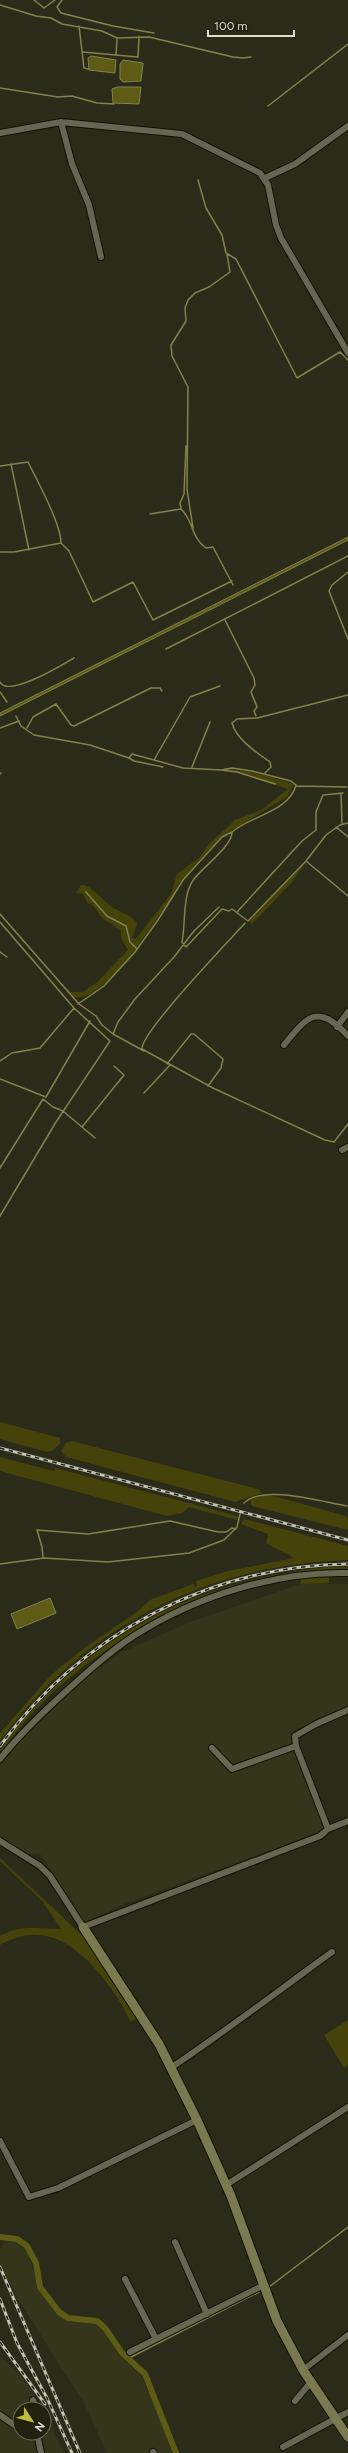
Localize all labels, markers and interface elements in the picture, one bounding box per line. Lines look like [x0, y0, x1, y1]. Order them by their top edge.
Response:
scale bar [208, 12, 294, 38]
text: 100 m [214, 19, 248, 33]
north arrow [12, 2401, 52, 2441]
text: N [32, 2419, 47, 2434]

